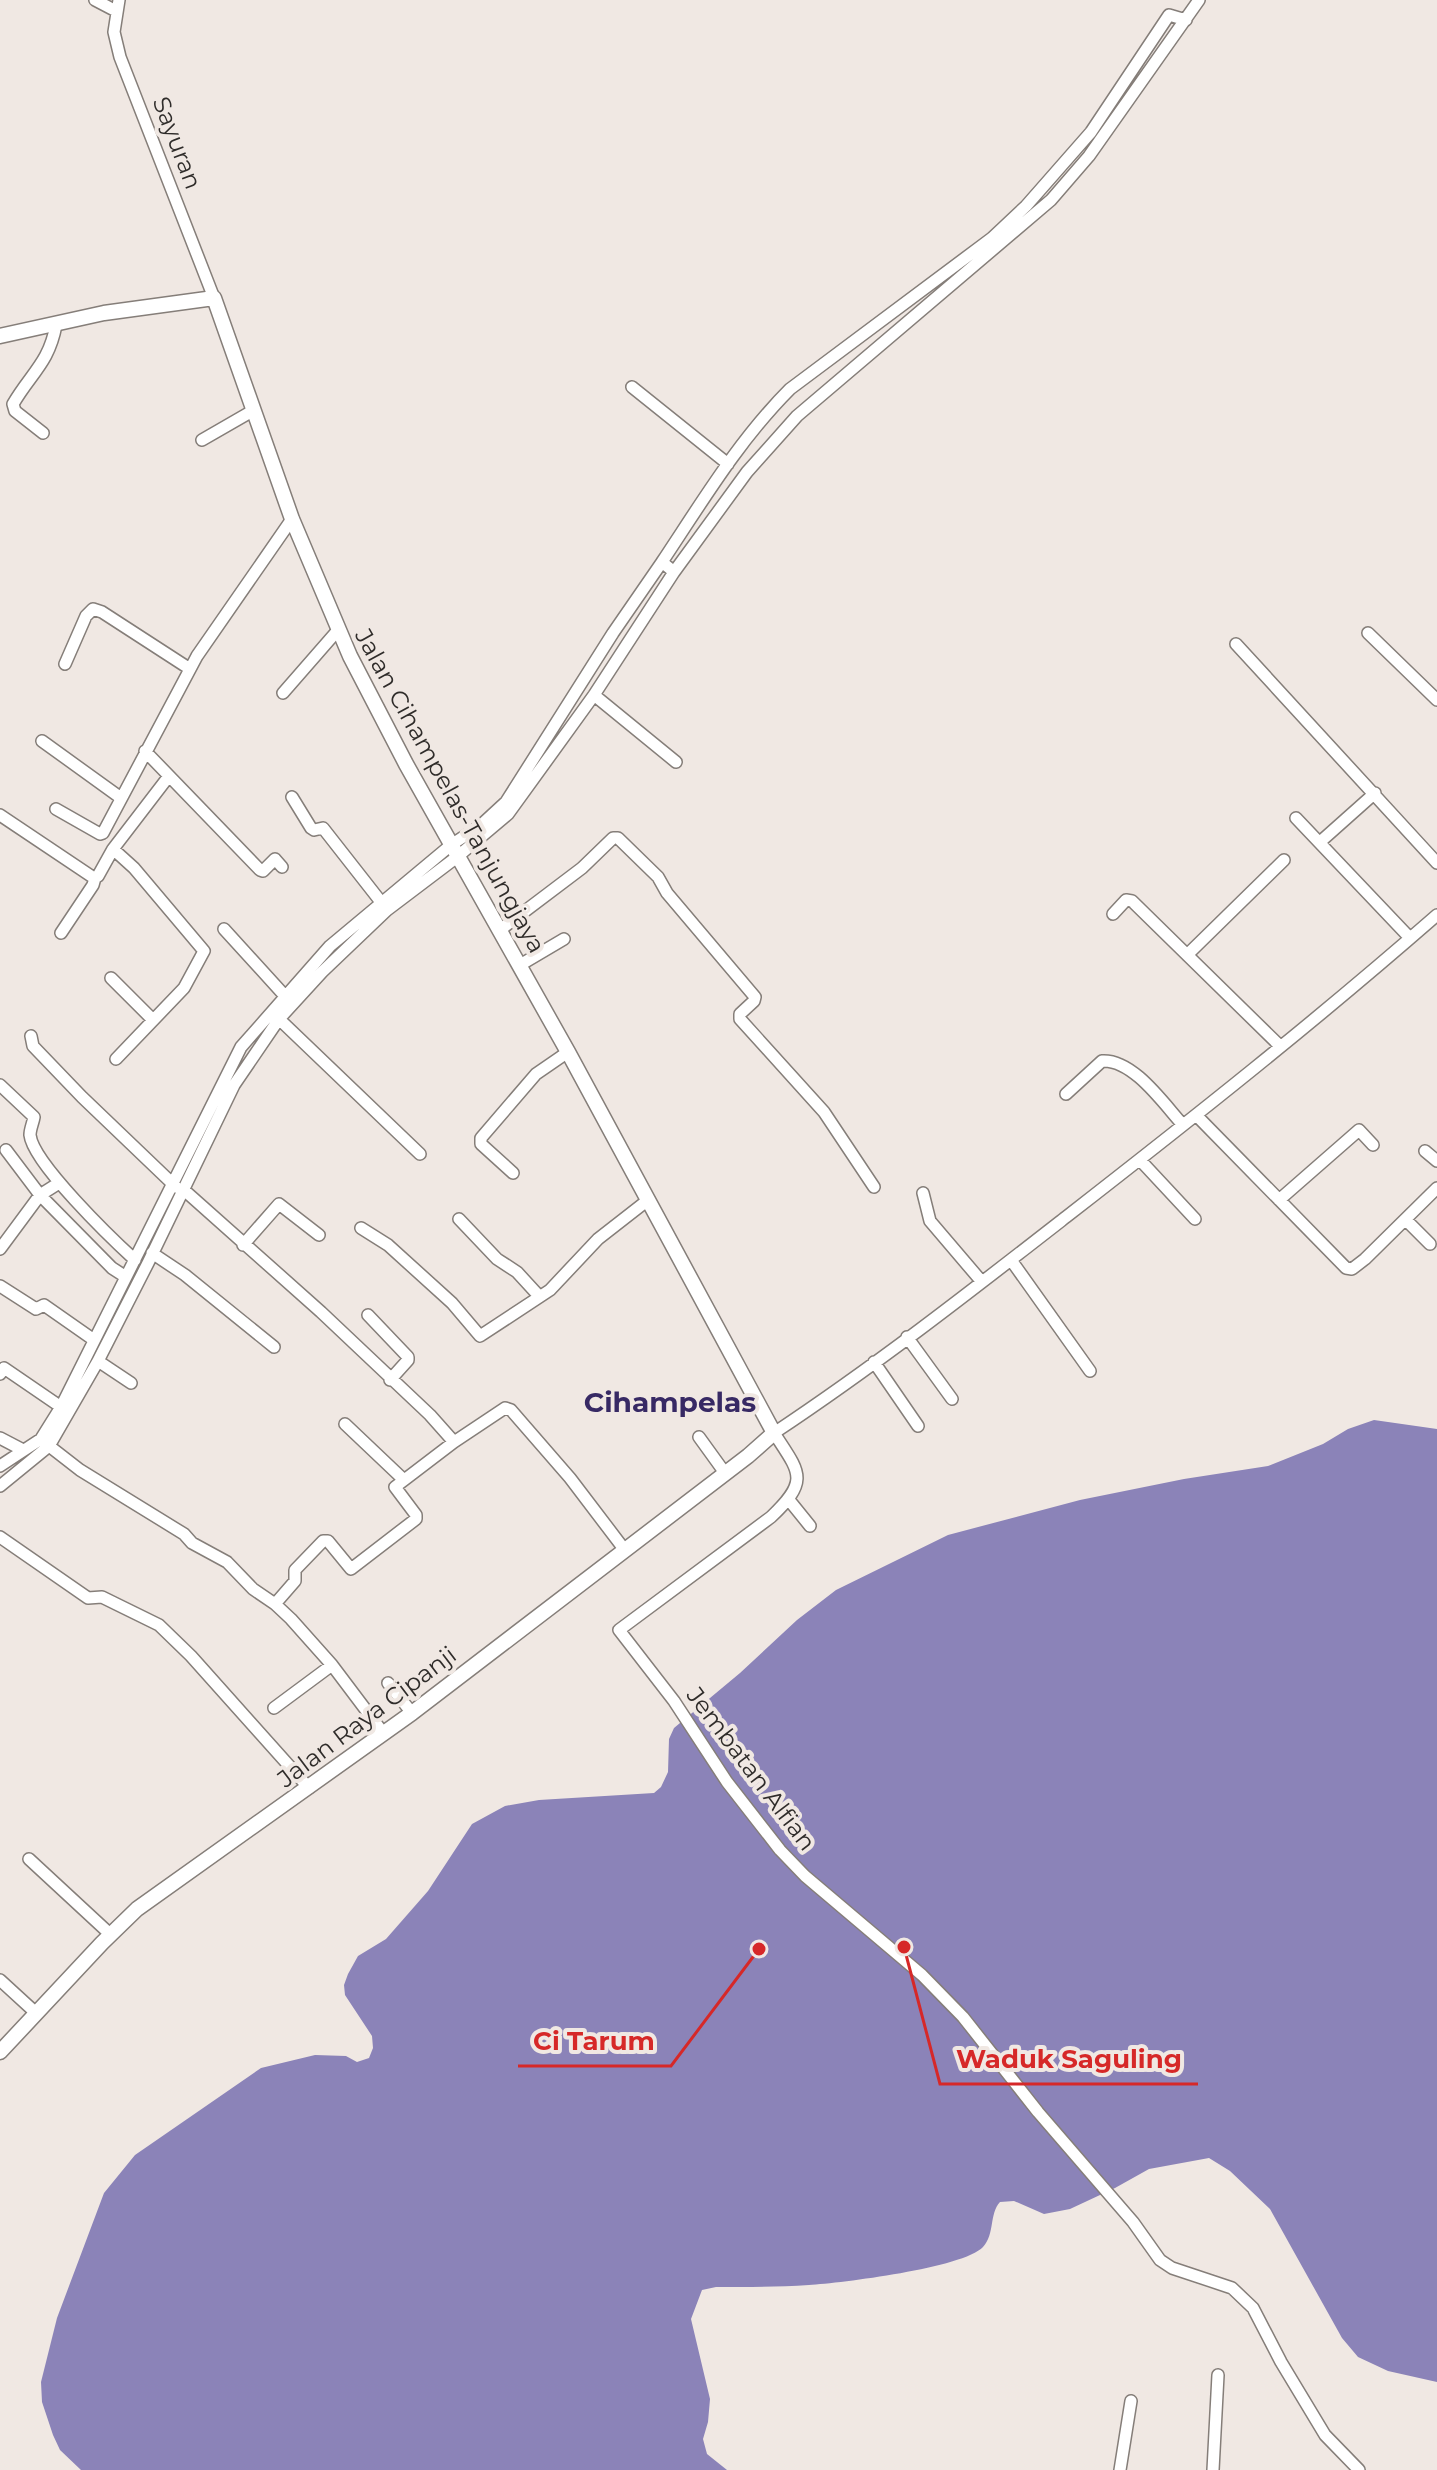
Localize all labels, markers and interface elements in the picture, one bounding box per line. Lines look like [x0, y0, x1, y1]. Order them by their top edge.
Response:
street label: Sayuran [147, 93, 208, 193]
street label: Jalan Cihampelas-Tanjungjaya [349, 623, 552, 958]
district label: Cihampelas [584, 1385, 756, 1419]
street label: Jalan Raya Cipanji [271, 1640, 462, 1794]
street label: Jembatan Alfian [680, 1681, 822, 1856]
callout: Ci Tarum [518, 2016, 671, 2066]
text: Ci Tarum [533, 2025, 655, 2057]
callout: Waduk Saguling [940, 2034, 1198, 2084]
text: Waduk Saguling [956, 2043, 1182, 2075]

